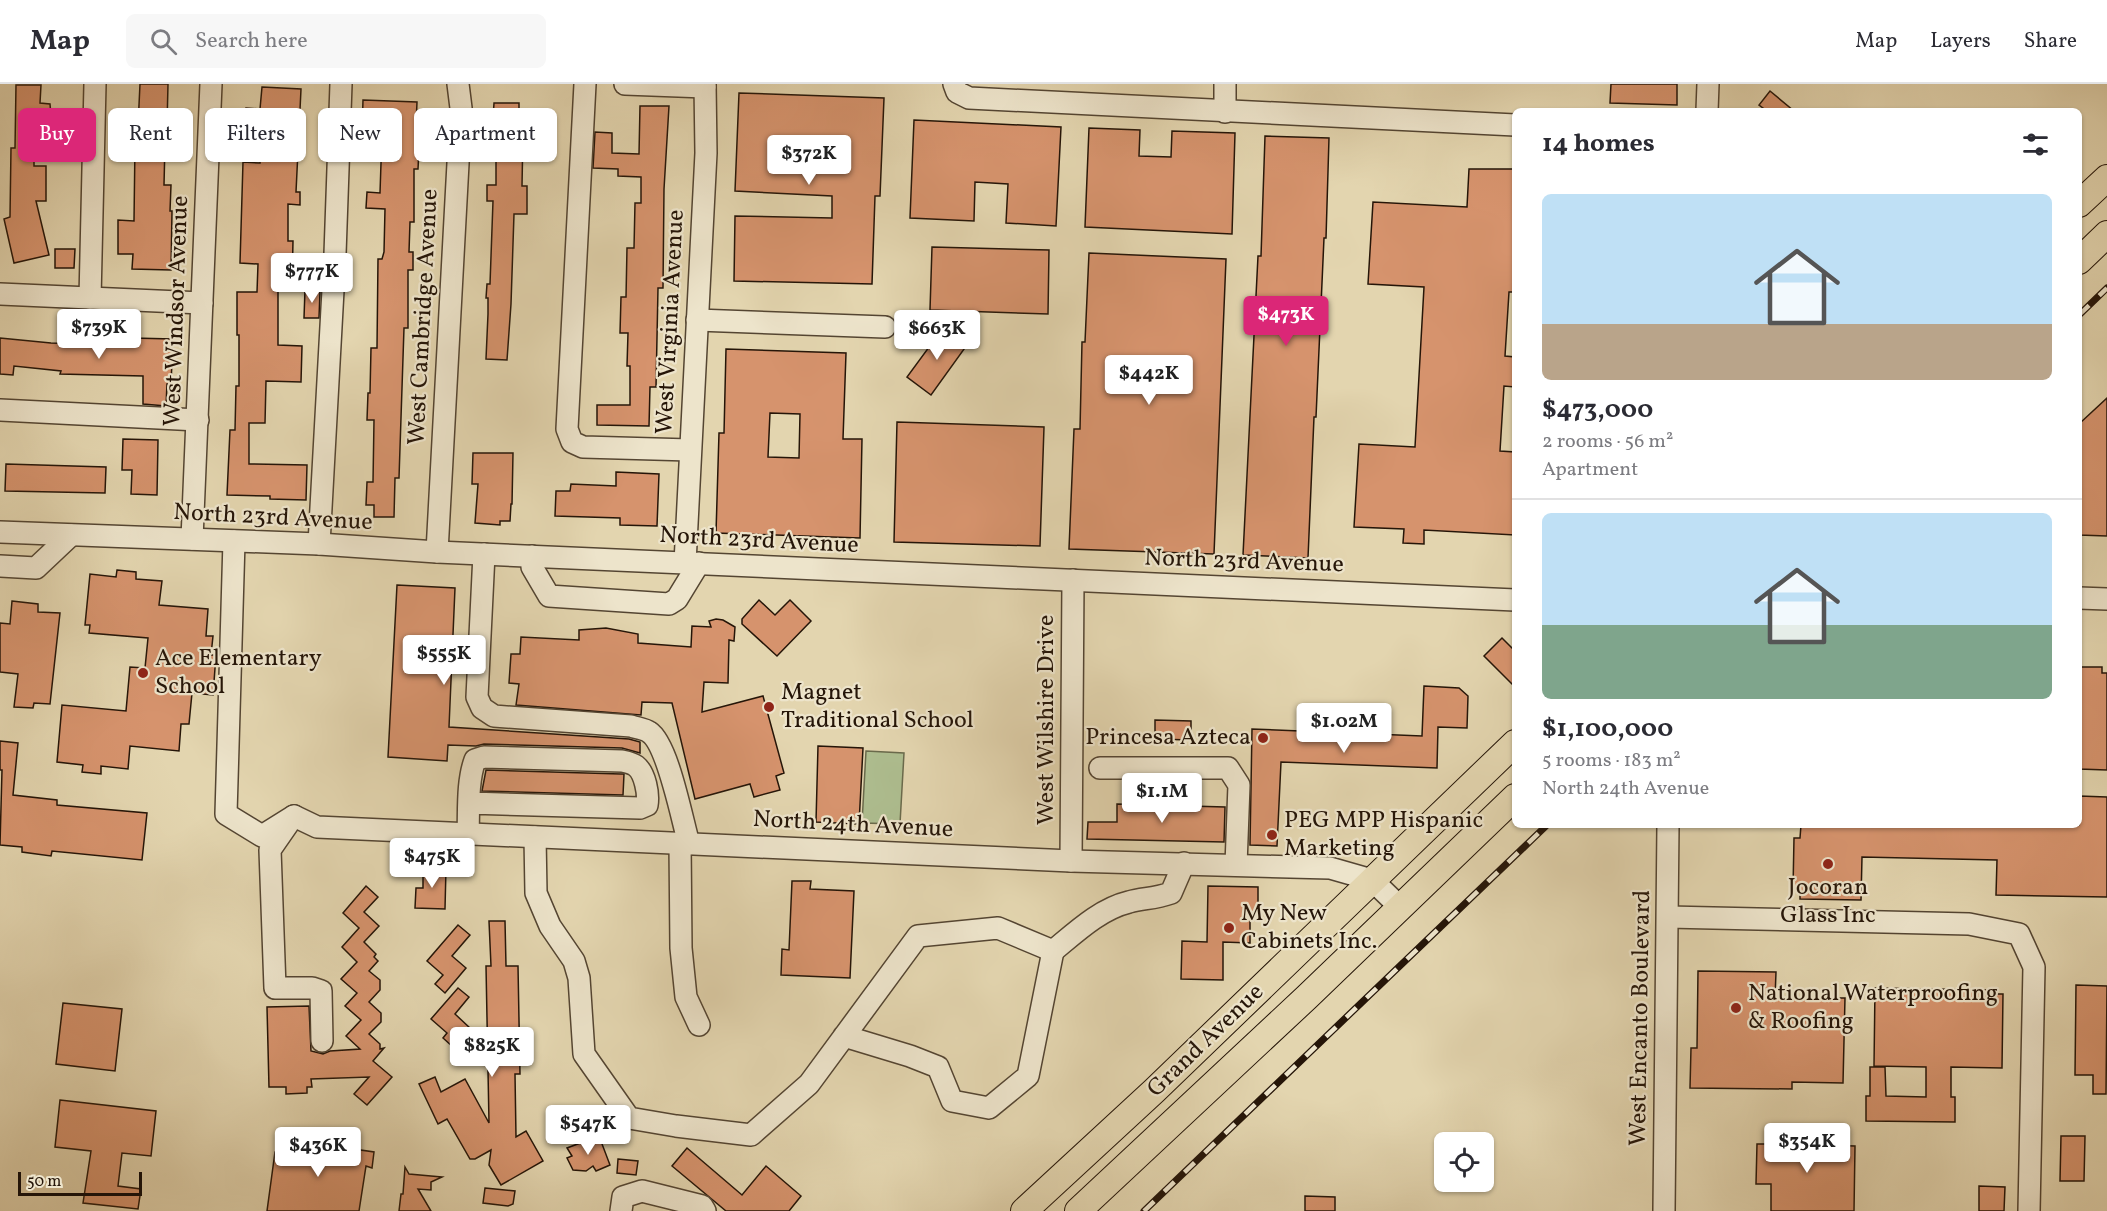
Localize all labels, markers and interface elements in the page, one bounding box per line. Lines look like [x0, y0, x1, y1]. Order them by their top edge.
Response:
search box [126, 14, 546, 68]
text: Map [30, 22, 90, 61]
icon: search [147, 25, 180, 58]
text: Search here [195, 26, 308, 57]
text: Map [1855, 27, 1897, 56]
text: Layers [1930, 27, 1991, 56]
text: Share [2024, 27, 2077, 56]
chip: Buy [18, 108, 96, 162]
chip: Rent [108, 108, 193, 162]
chip: Filters [205, 108, 306, 162]
chip: New [318, 108, 402, 162]
chip: Apartment [414, 108, 557, 162]
text: 14 homes [1542, 126, 1655, 162]
icon: filters [2019, 128, 2052, 161]
pin: $372K [767, 135, 851, 186]
text: $372K [781, 140, 837, 168]
street label: West Cambridge Avenue [400, 188, 448, 446]
street label: West Windsor Avenue [156, 195, 198, 427]
street label: West Virginia Avenue [648, 209, 694, 435]
icon: home [1743, 233, 1851, 341]
pin: $777K [270, 253, 354, 304]
text: $777K [285, 258, 339, 286]
pin: $473K [1244, 296, 1328, 347]
text: $473K [1257, 301, 1315, 329]
pin: $739K [57, 309, 141, 360]
pin: $663K [895, 310, 979, 361]
text: $739K [71, 314, 127, 342]
text: $663K [908, 315, 966, 343]
pin: $442K [1107, 355, 1191, 406]
text: $442K [1119, 360, 1179, 388]
text: $473,000 [1542, 392, 1653, 428]
text: 2 rooms · 56 m² [1542, 428, 1673, 456]
text: Apartment [1542, 456, 1638, 484]
street label: North 23rd Avenue [172, 496, 374, 540]
street label: North 23rd Avenue [658, 519, 860, 563]
street label: North 23rd Avenue [1144, 542, 1344, 582]
icon: home [1743, 552, 1851, 660]
street label: West Wilshire Drive [1030, 615, 1064, 825]
pin: $555K [402, 635, 486, 686]
text: $555K [417, 640, 471, 668]
place label: Ace Elementary School [155, 642, 322, 704]
marker: Ace Elementary School [136, 666, 150, 680]
place label: Magnet Traditional School [781, 676, 974, 738]
marker: Magnet Traditional School [762, 700, 776, 714]
pin: $1.02M [1295, 703, 1393, 754]
text: $1.02M [1311, 708, 1377, 736]
text: $1,100,000 [1542, 711, 1673, 747]
place label: Princesa Azteca [1085, 721, 1251, 755]
marker: Princesa Azteca [1256, 731, 1270, 745]
text: 5 rooms · 183 m² [1542, 747, 1681, 775]
pin: $1.1M [1120, 773, 1204, 824]
text: North 24th Avenue [1542, 775, 1709, 803]
text: $1.1M [1136, 778, 1188, 806]
street label: North 24th Avenue [752, 803, 954, 847]
place label: PEG MPP Hispanic Marketing [1284, 804, 1483, 866]
marker: PEG MPP Hispanic Marketing [1265, 828, 1279, 842]
pin: $475K [390, 838, 474, 889]
text: $475K [404, 843, 460, 871]
marker: Jocoran Glass Inc [1821, 857, 1835, 871]
place label: Jocoran Glass Inc [1780, 871, 1876, 933]
street label: West Encanto Boulevard [1622, 890, 1660, 1146]
place label: My New Cabinets Inc. [1241, 897, 1377, 959]
marker: My New Cabinets Inc. [1222, 921, 1236, 935]
street label: Grand Avenue [1140, 976, 1272, 1106]
place label: National Waterproofing & Roofing [1748, 977, 1998, 1039]
marker: National Waterproofing & Roofing [1729, 1001, 1743, 1015]
pin: $825K [450, 1027, 534, 1078]
text: $825K [464, 1032, 520, 1060]
pin: $547K [546, 1105, 630, 1156]
text: $547K [560, 1110, 616, 1138]
pin: $354K [1765, 1123, 1849, 1174]
pin: $436K [276, 1127, 360, 1178]
text: $354K [1778, 1128, 1836, 1156]
text: $436K [289, 1132, 347, 1160]
map controls [1434, 1132, 1494, 1192]
button: locate [1434, 1132, 1494, 1192]
scale bar [18, 1169, 142, 1196]
text: 50 m [27, 1171, 61, 1193]

